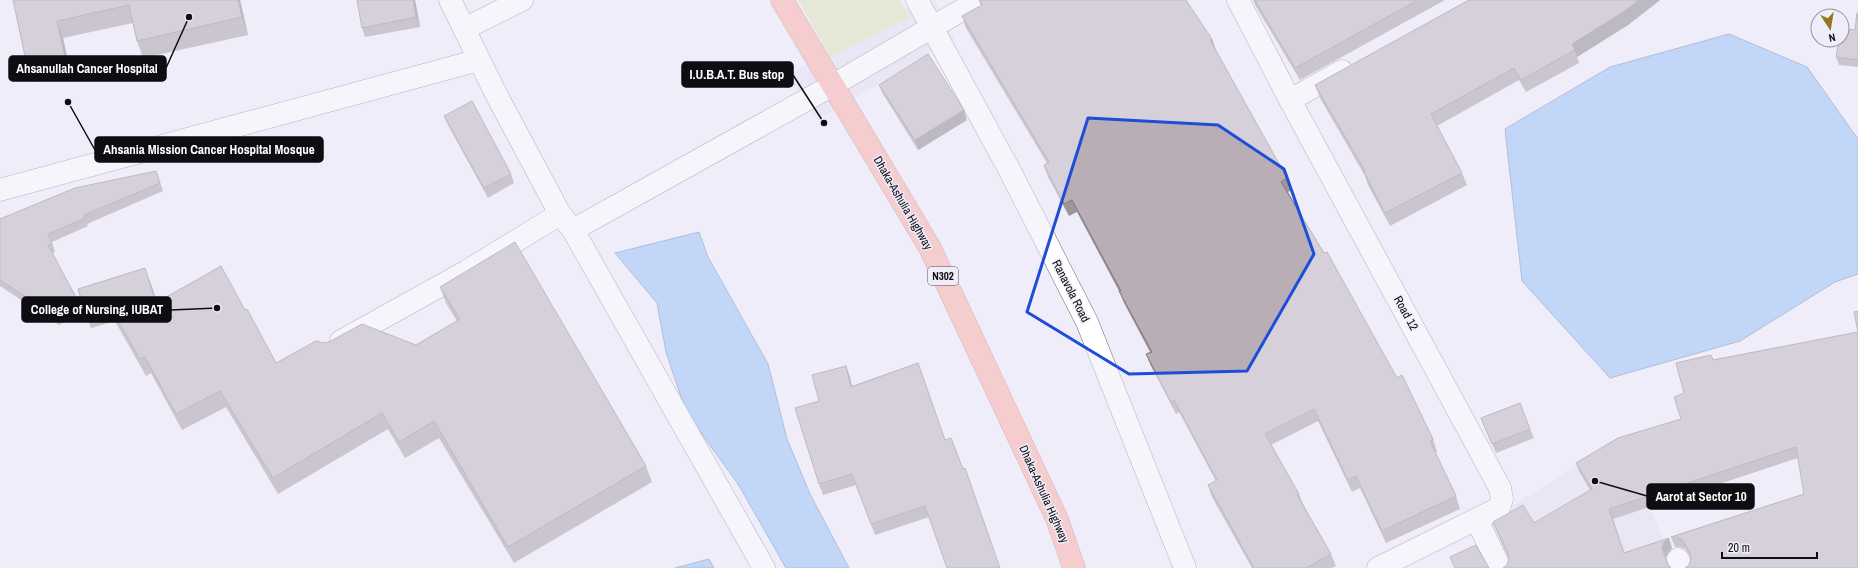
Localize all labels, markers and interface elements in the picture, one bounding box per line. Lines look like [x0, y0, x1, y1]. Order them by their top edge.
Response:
north arrow [1810, 8, 1850, 48]
text: N [1827, 30, 1837, 45]
callout: Ahsanullah Cancer Hospital [9, 56, 166, 81]
text: Ahsanullah Cancer Hospital [16, 60, 158, 77]
callout: I.U.B.A.T. Bus stop [682, 62, 793, 87]
text: I.U.B.A.T. Bus stop [690, 66, 784, 83]
callout: Ahsania Mission Cancer Hospital Mosque [95, 137, 323, 162]
text: Ahsania Mission Cancer Hospital Mosque [103, 141, 315, 158]
street label: Dhaka-Ashulia Highway [870, 153, 936, 253]
street label: Ranavola Road [1048, 257, 1094, 325]
road number: N302 [928, 267, 958, 285]
street label: Road 12 [1390, 293, 1422, 333]
callout: College of Nursing, IUBAT [22, 297, 171, 322]
text: College of Nursing, IUBAT [31, 301, 164, 318]
street label: Dhaka-Ashulia Highway [1015, 443, 1073, 546]
callout: Aarot at Sector 10 [1647, 484, 1754, 509]
text: Aarot at Sector 10 [1655, 488, 1747, 505]
scale bar [1722, 534, 1817, 560]
text: 20 m [1728, 540, 1750, 556]

